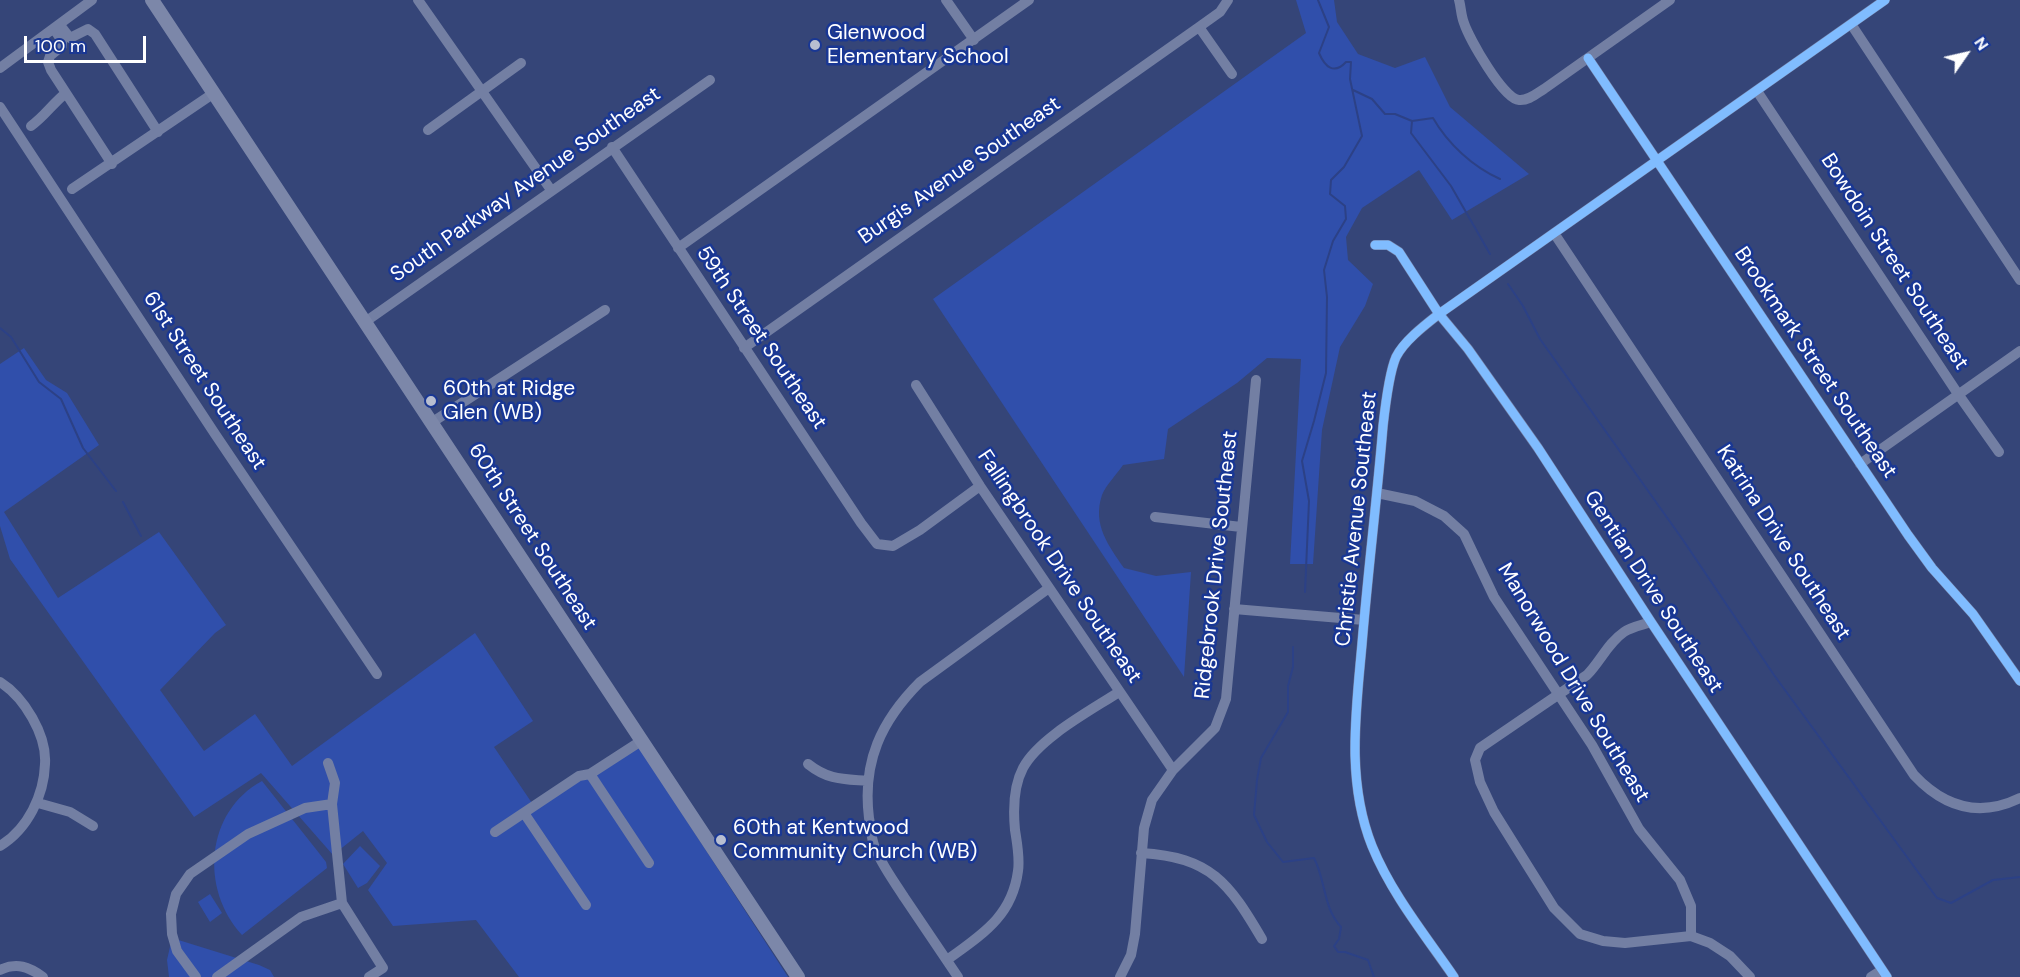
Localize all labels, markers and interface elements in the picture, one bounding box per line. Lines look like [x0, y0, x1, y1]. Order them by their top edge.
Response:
place label: Glenwood Elementary School [827, 20, 1009, 70]
scale bar [27, 24, 148, 62]
north arrow [1936, 24, 1996, 84]
text: N [1969, 33, 1993, 54]
text: 100 m [35, 34, 86, 58]
marker: Glenwood Elementary School [808, 38, 822, 52]
street label: South Parkway Avenue Southeast [386, 82, 666, 288]
street label: Burgis Avenue Southeast [854, 92, 1066, 250]
street label: Bowdoin Street Southeast [1815, 149, 1973, 375]
street label: 59th Street Southeast [690, 242, 832, 434]
street label: Brookmark Street Southeast [1728, 243, 1902, 483]
street label: 61st Street Southeast [137, 287, 271, 475]
place label: 60th at Ridge Glen (WB) [443, 376, 575, 426]
street label: Christie Avenue Southeast [1331, 390, 1383, 648]
marker: 60th at Ridge Glen (WB) [424, 394, 438, 408]
street label: Ridgebrook Drive Southeast [1190, 430, 1244, 700]
street label: 60th Street Southeast [462, 439, 602, 635]
street label: Katrina Drive Southeast [1711, 441, 1855, 645]
street label: Fallingbrook Drive Southeast [971, 446, 1147, 688]
street label: Gentian Drive Southeast [1578, 486, 1728, 698]
street label: Manorwood Drive Southeast [1491, 559, 1655, 807]
place label: 60th at Kentwood Community Church (WB) [733, 815, 977, 865]
marker: 60th at Kentwood Community Church (WB) [714, 833, 728, 847]

